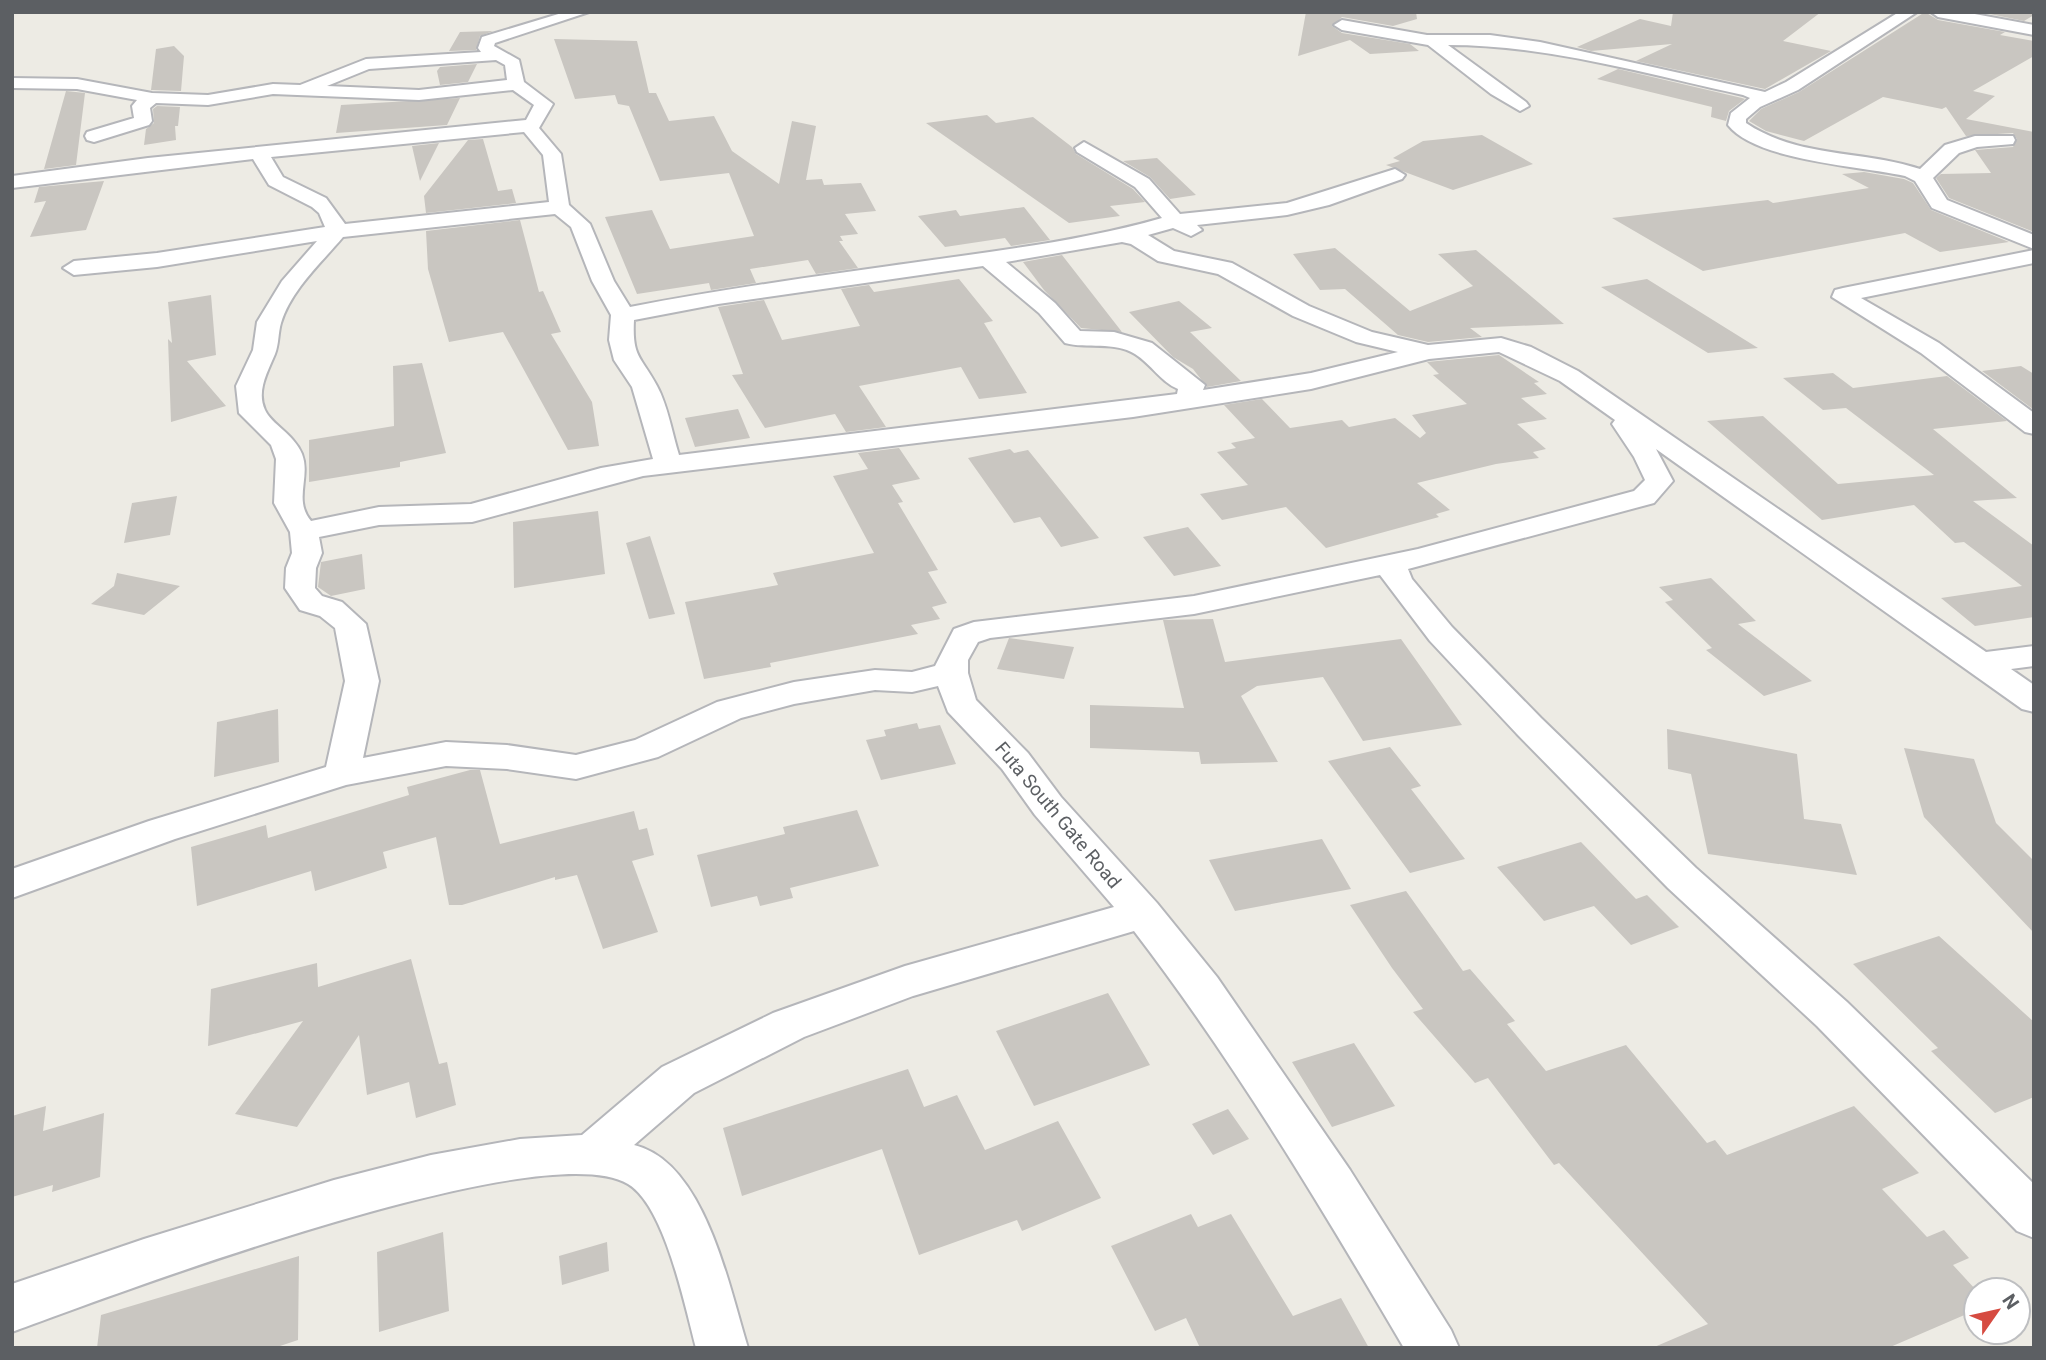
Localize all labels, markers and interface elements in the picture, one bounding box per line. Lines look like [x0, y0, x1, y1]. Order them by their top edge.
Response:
street label: Futa South Gate Road [990, 737, 1126, 893]
north arrow [1962, 1276, 2032, 1346]
text: N [1997, 1290, 2024, 1314]

